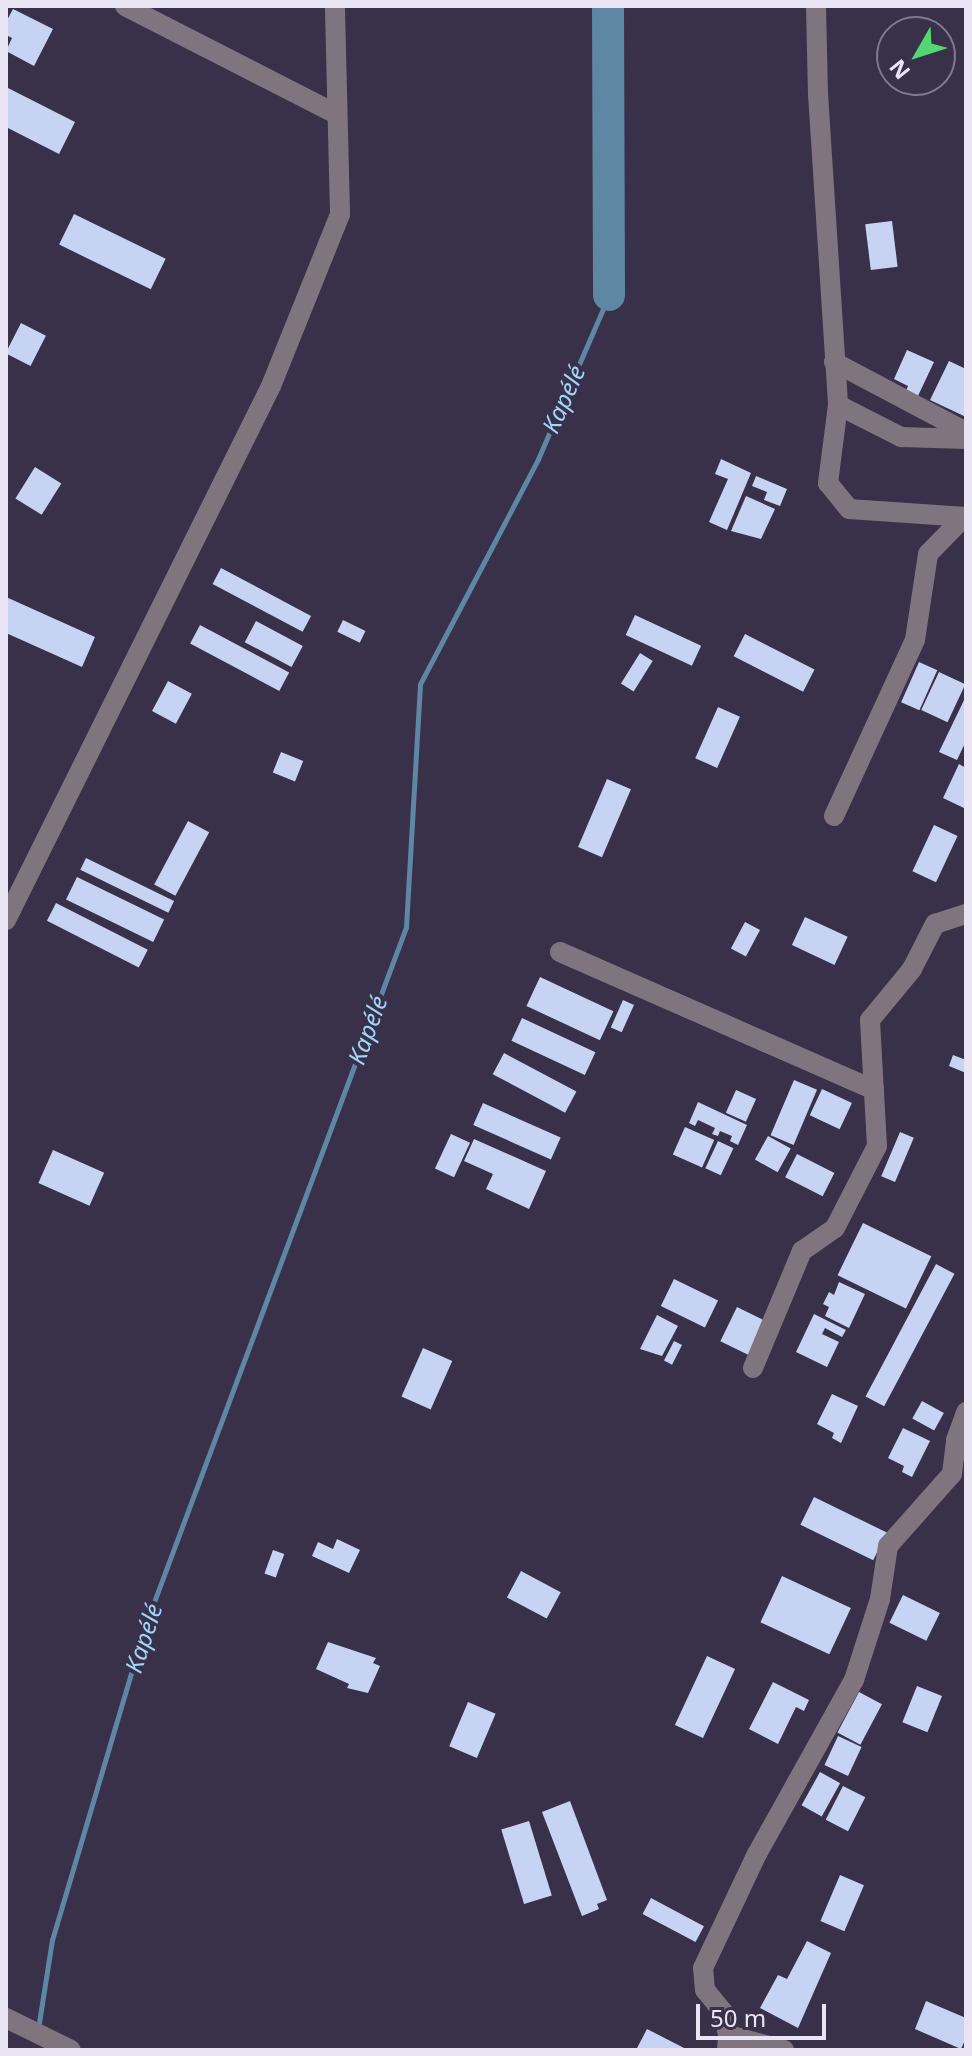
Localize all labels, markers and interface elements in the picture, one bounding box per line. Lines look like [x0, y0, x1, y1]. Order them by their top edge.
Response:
north arrow [876, 16, 956, 96]
text: N [882, 53, 916, 86]
water label: Kapélé [535, 361, 591, 437]
water label: Kapélé [341, 992, 393, 1068]
water label: Kapélé [118, 1600, 168, 1676]
scale bar [700, 1988, 830, 2038]
text: 50 m [710, 2001, 766, 2034]

